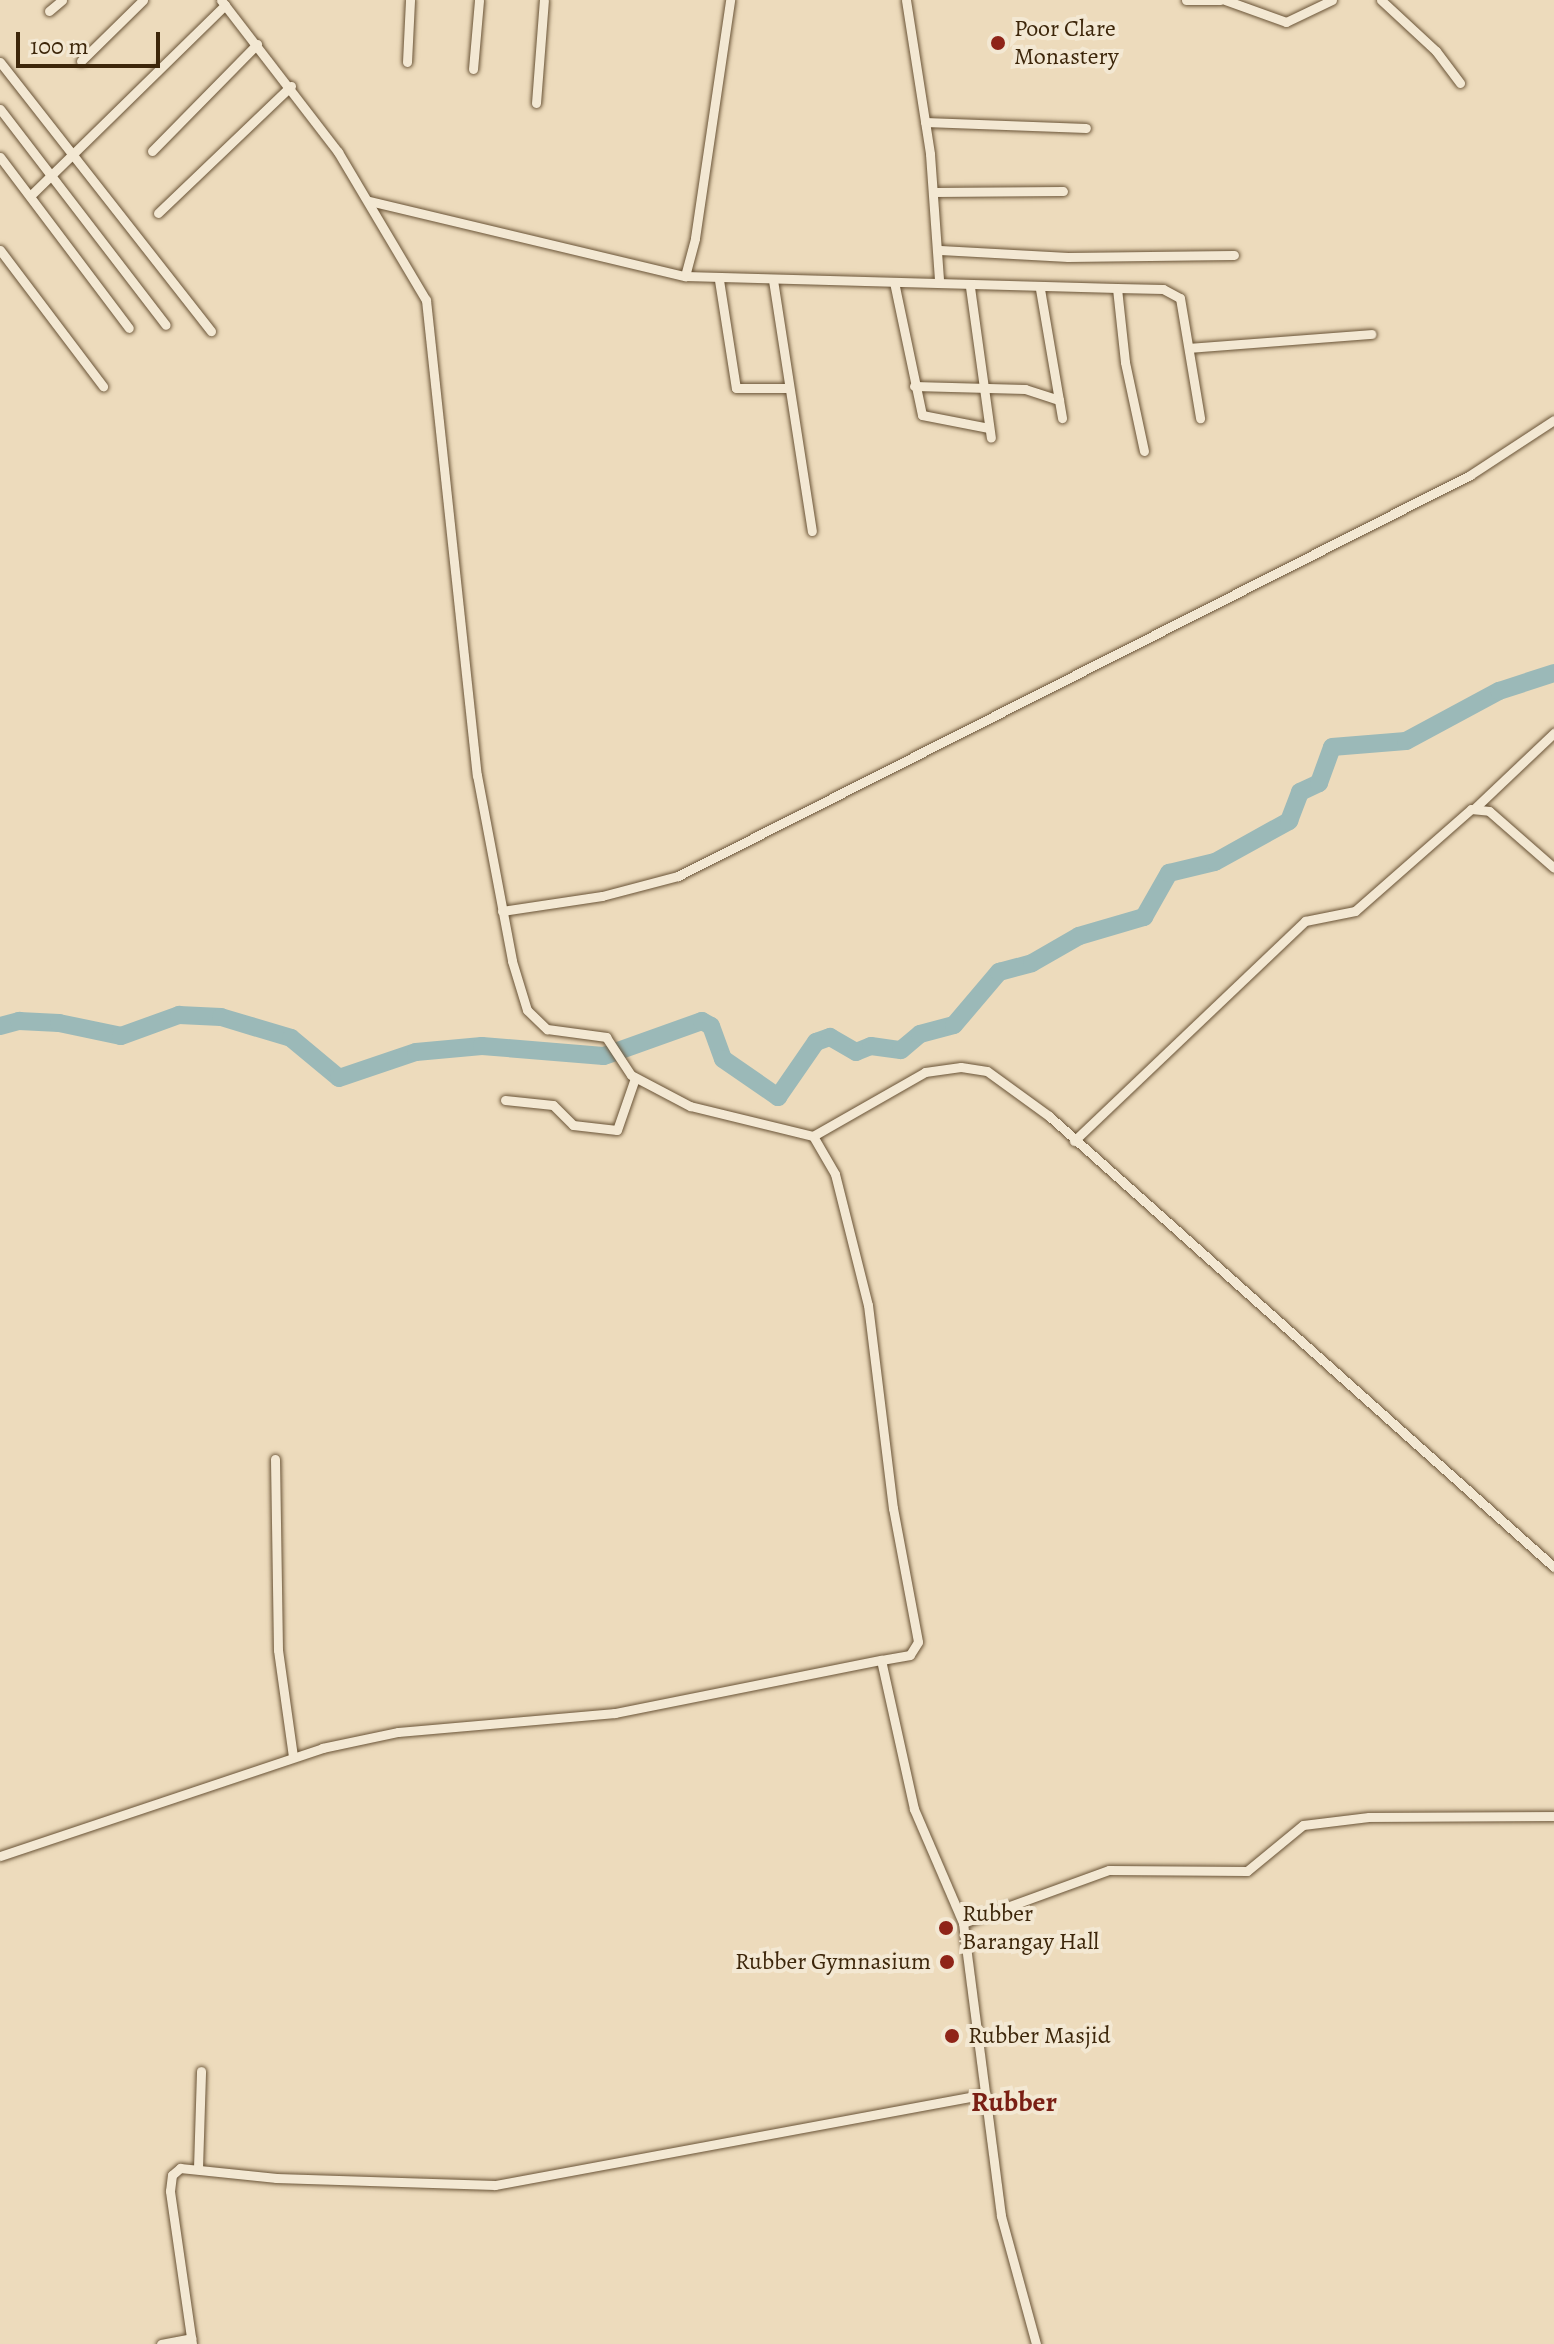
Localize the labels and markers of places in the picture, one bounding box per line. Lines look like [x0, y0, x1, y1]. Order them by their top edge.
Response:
place label: Poor Clare Monastery [1014, 15, 1119, 71]
marker: Poor Clare Monastery [989, 34, 1007, 52]
place label: Rubber Barangay Hall [962, 1900, 1099, 1956]
marker: Rubber Barangay Hall [937, 1919, 955, 1937]
place label: Rubber Gymnasium [735, 1948, 931, 1976]
marker: Rubber Gymnasium [938, 1953, 956, 1971]
place label: Rubber Masjid [968, 2022, 1111, 2050]
marker: Rubber Masjid [943, 2027, 961, 2045]

